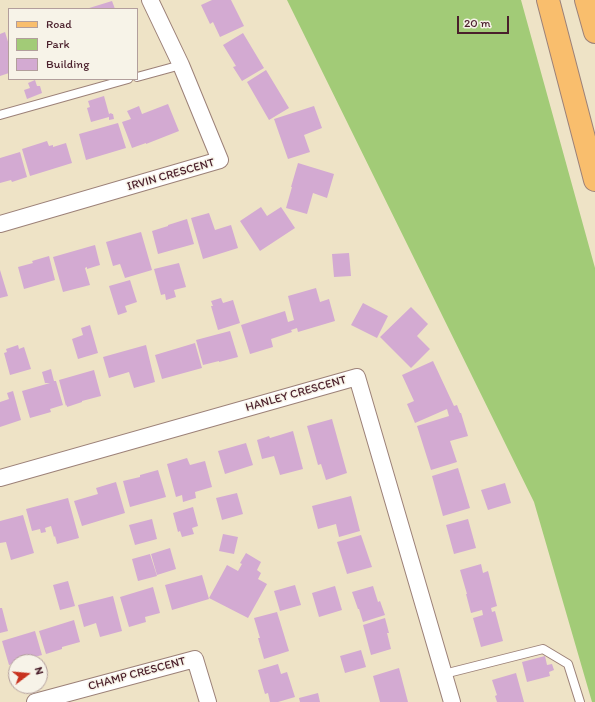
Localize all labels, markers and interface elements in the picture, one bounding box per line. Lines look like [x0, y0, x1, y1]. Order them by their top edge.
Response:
legend [8, 8, 138, 80]
scale bar [459, 8, 511, 34]
text: 20 m [464, 16, 491, 30]
text: Road [46, 17, 72, 31]
text: Park [46, 37, 70, 51]
text: Building [46, 57, 89, 71]
street label: IRVIN CRESCENT [126, 156, 216, 194]
street label: HANLEY CRESCENT [244, 373, 348, 415]
north arrow [8, 654, 48, 694]
street label: CHAMP CRESCENT [87, 654, 187, 694]
text: N [32, 665, 46, 676]

